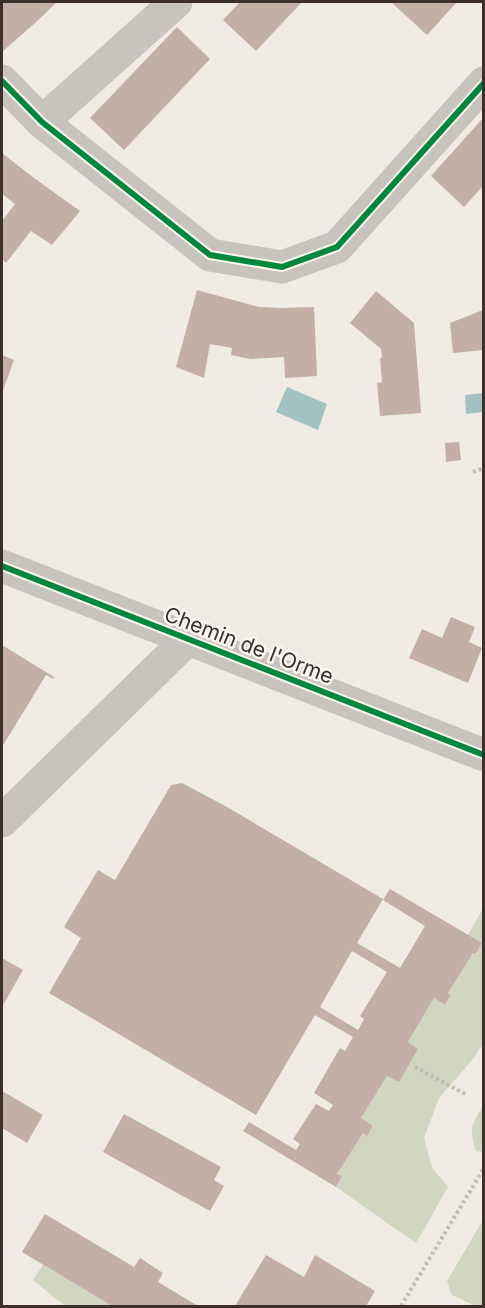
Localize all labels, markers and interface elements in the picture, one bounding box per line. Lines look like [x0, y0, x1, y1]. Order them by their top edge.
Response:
street label: Chemin de l'Orme [161, 601, 337, 689]

